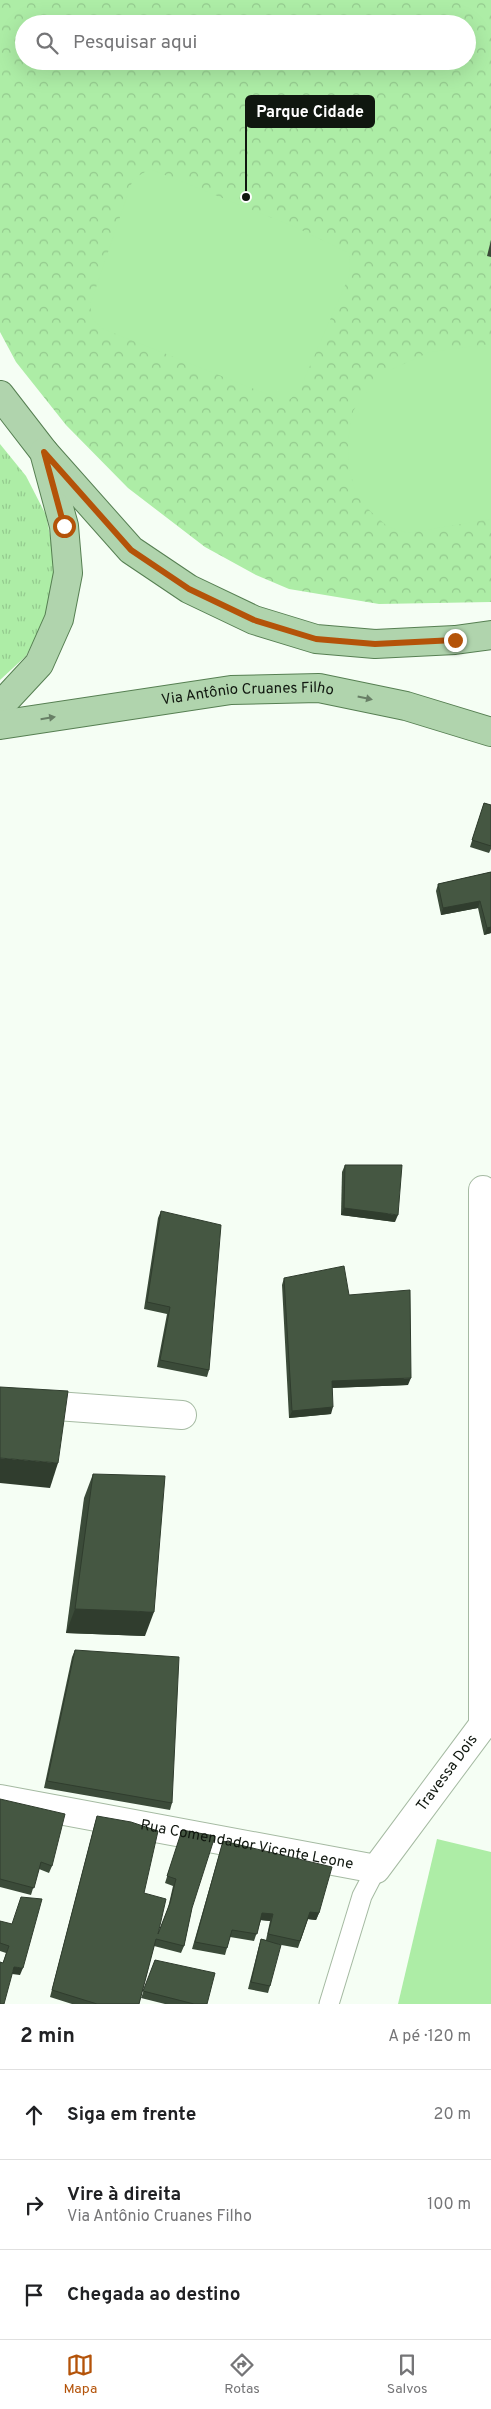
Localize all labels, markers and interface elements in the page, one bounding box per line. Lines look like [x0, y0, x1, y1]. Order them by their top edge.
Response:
search box [15, 15, 476, 70]
icon: search [33, 29, 61, 57]
text: Pesquisar aqui [73, 31, 197, 55]
callout: Parque Cidade [246, 96, 374, 127]
text: Parque Cidade [256, 103, 364, 123]
route start [53, 515, 76, 538]
route end [444, 629, 467, 652]
street label: Via Antônio Cruanes Filho [160, 678, 336, 710]
one-way arrow [358, 694, 373, 702]
one-way arrow [41, 714, 57, 722]
street label: Travessa Dois [413, 1731, 482, 1815]
street label: Rua Comendador Vicente Leone [139, 1816, 355, 1874]
text: 2 min [20, 2023, 75, 2050]
text: A pé · 120 m [388, 2027, 471, 2047]
icon: ahead [20, 2101, 48, 2129]
text: Siga em frente [67, 2103, 196, 2127]
text: 20 m [434, 2105, 471, 2125]
text: Vire à direita [67, 2183, 181, 2207]
icon: right [20, 2191, 48, 2219]
text: 100 m [427, 2195, 471, 2215]
text: Via Antônio Cruanes Filho [67, 2207, 252, 2227]
icon: arrive [20, 2281, 48, 2309]
text: Chegada ao destino [67, 2283, 241, 2307]
tab: Mapa [63, 2351, 97, 2398]
tab: Rotas [224, 2351, 260, 2398]
tab: Salvos [387, 2351, 428, 2398]

